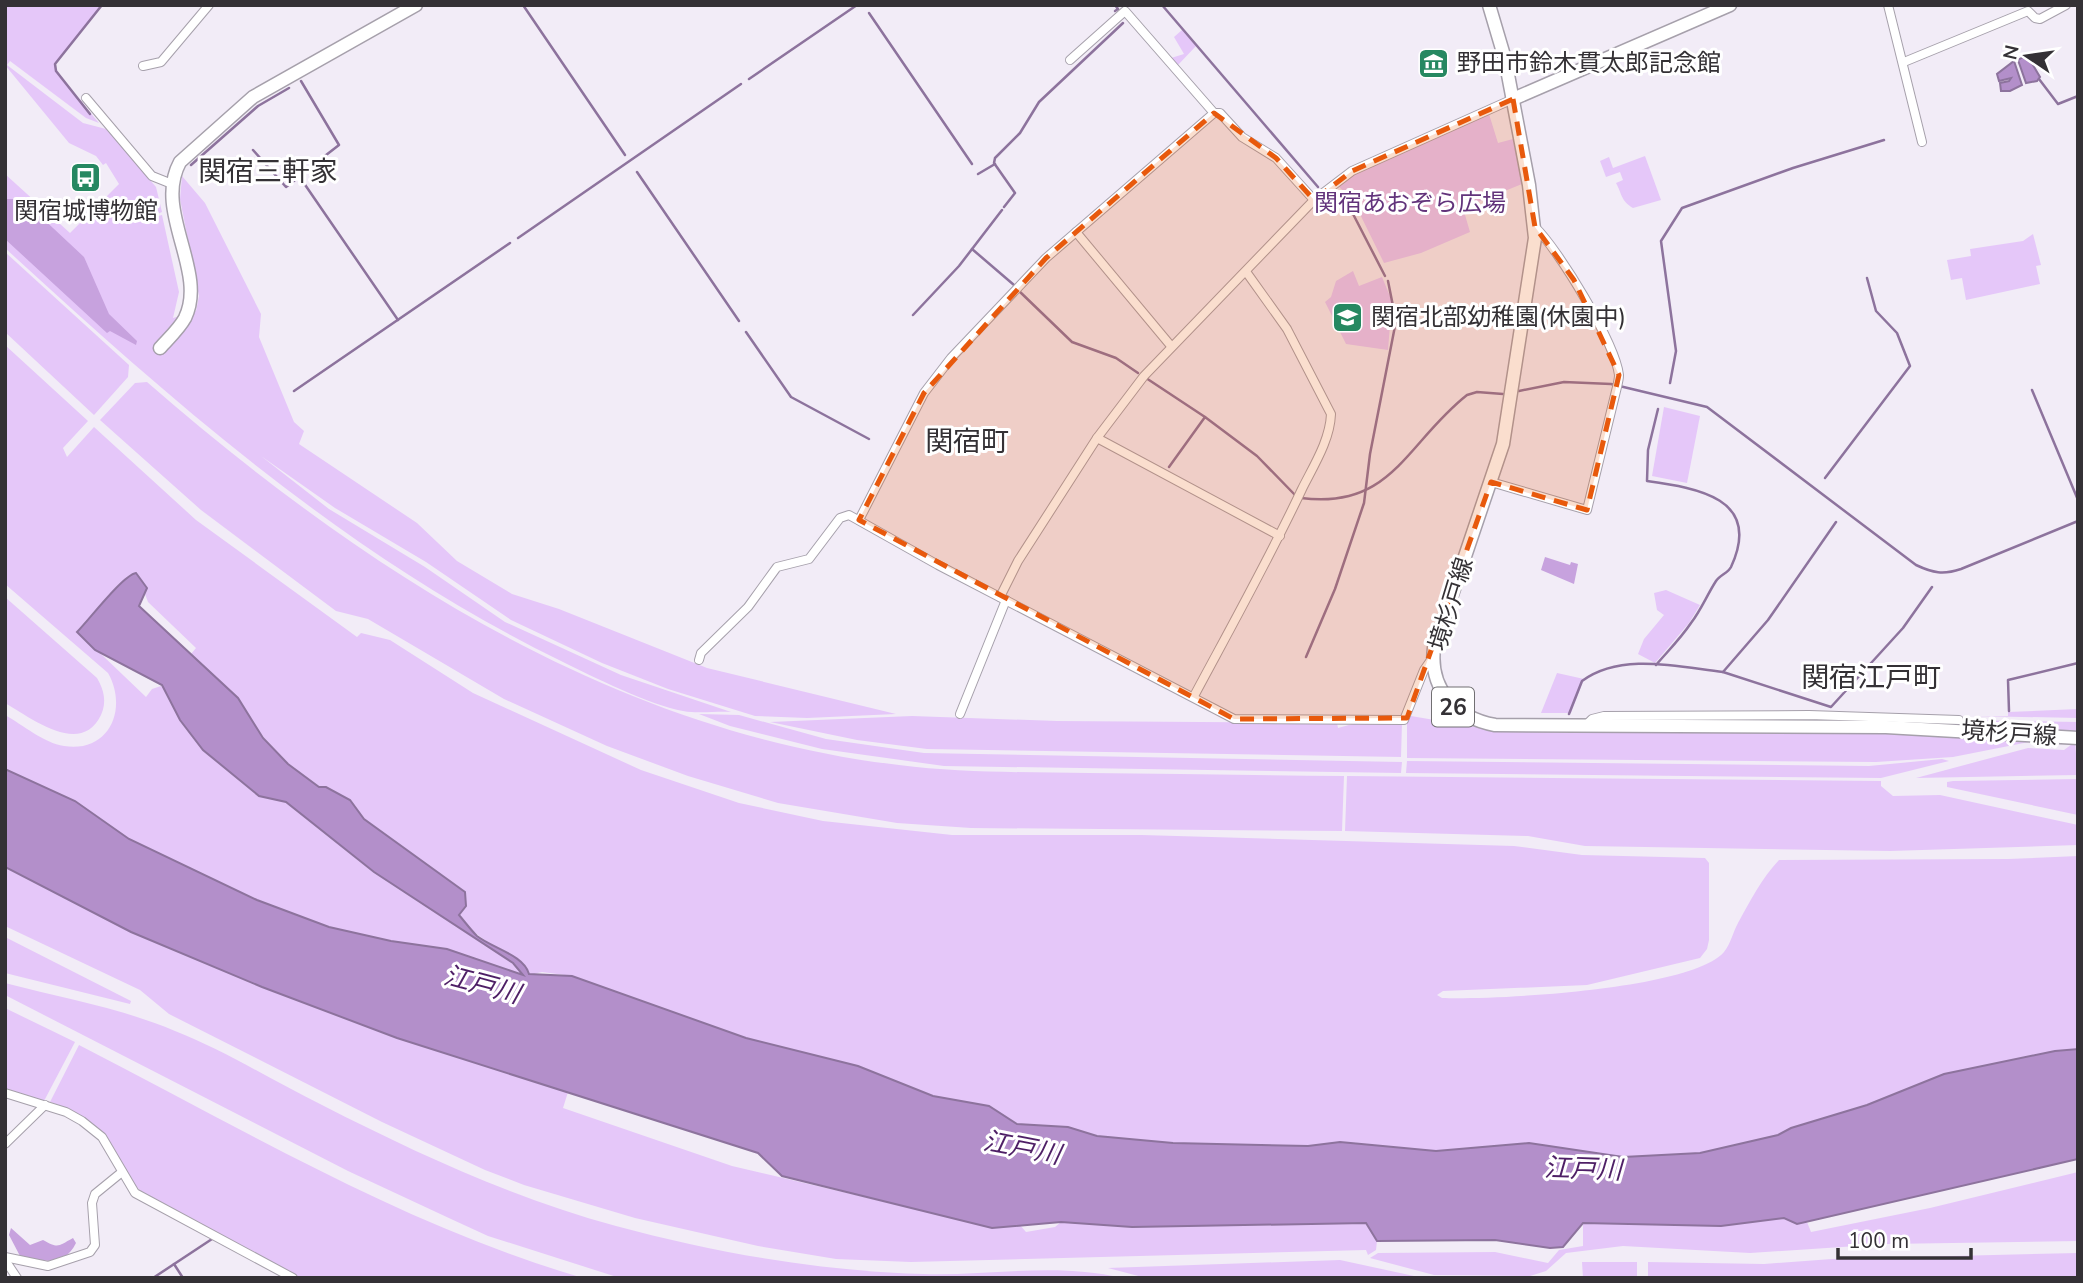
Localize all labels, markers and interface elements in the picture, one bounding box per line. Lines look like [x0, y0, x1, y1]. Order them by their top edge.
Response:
north arrow [1992, 21, 2062, 91]
text: N [1997, 43, 2026, 62]
museum icon: 野田市鈴木貫太郎記念館 [1417, 46, 1451, 80]
place label: 野田市鈴木貫太郎記念館 [1457, 47, 1721, 79]
district label: 関宿三軒家 [198, 153, 338, 191]
bus stop icon: 関宿城博物館 [69, 160, 103, 194]
park label: 関宿あおぞら広場 [1314, 187, 1506, 219]
place label: 関宿城博物館 [14, 195, 158, 227]
school or university icon: 関宿北部幼稚園(休園中) [1331, 300, 1365, 334]
place label: 関宿北部幼稚園(休園中) [1371, 301, 1626, 333]
district label: 関宿町 [925, 423, 1009, 461]
street label: 境杉戸線 [1422, 553, 1480, 655]
district label: 関宿江戸町 [1801, 659, 1941, 697]
road number: 26 [1432, 688, 1474, 726]
street label: 境杉戸線 [1960, 714, 2058, 752]
water label: 江戸川 [440, 958, 527, 1013]
water label: 江戸川 [980, 1123, 1067, 1173]
water label: 江戸川 [1543, 1150, 1626, 1188]
scale bar [1838, 1216, 1971, 1260]
text: 100 m [1848, 1227, 1909, 1255]

